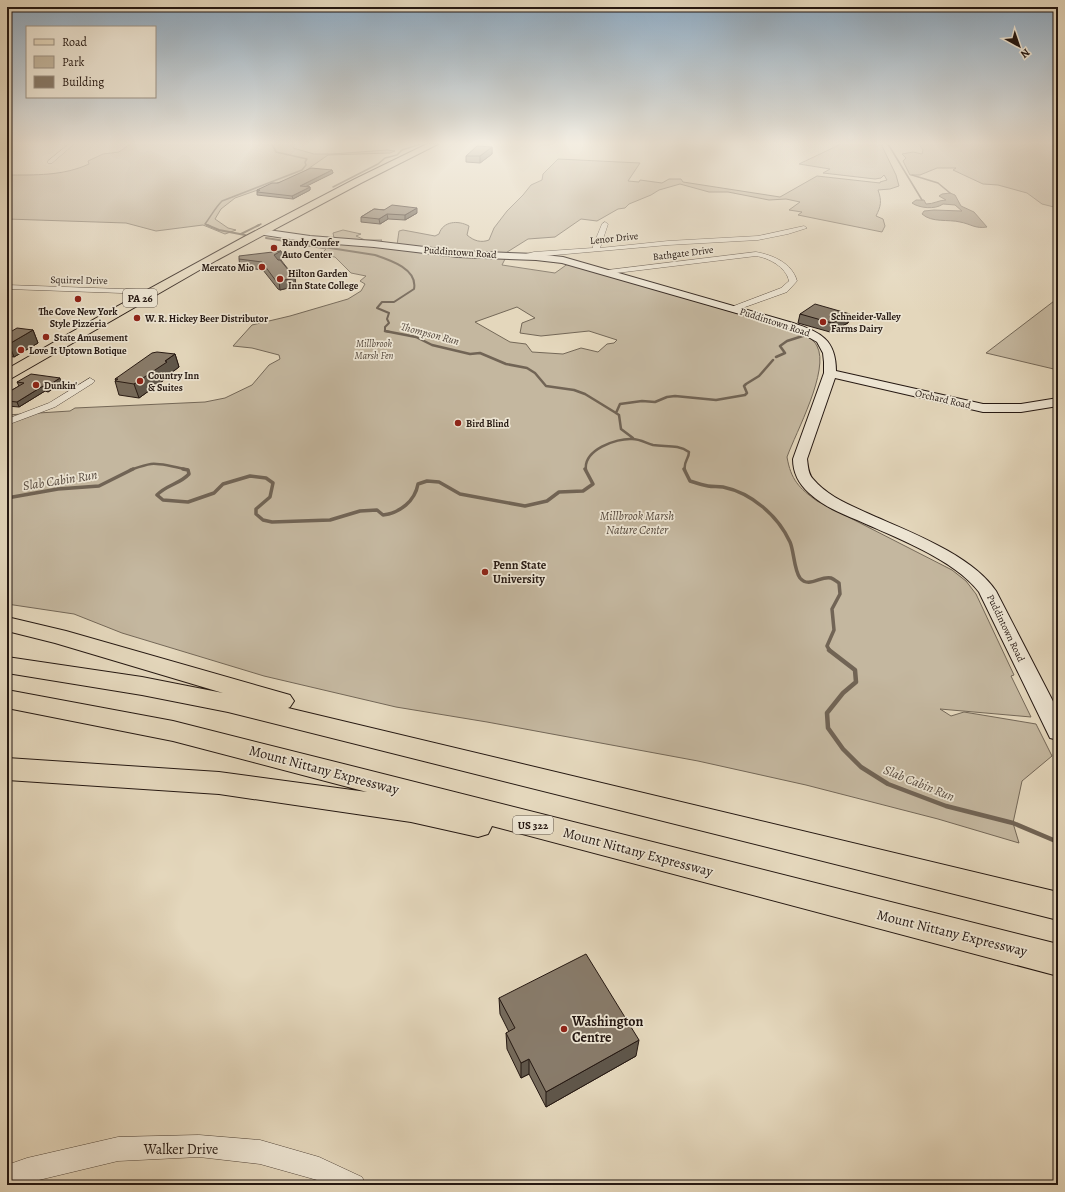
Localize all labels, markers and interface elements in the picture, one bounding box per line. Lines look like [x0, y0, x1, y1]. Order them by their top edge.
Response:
legend [26, 26, 156, 98]
north arrow [999, 26, 1039, 66]
text: Road [62, 34, 88, 50]
text: N [1017, 45, 1033, 62]
text: Park [62, 54, 85, 70]
text: Building [62, 74, 104, 90]
street label: Lenor Drive [589, 229, 639, 247]
place label: Randy Confer Auto Center [281, 236, 339, 261]
marker: Randy Confer Auto Center [269, 243, 279, 253]
street label: Puddintown Road [423, 243, 498, 261]
street label: Bathgate Drive [652, 243, 715, 263]
place label: Mercato Mio [201, 261, 254, 274]
marker: Mercato Mio [257, 262, 267, 272]
place label: Hilton Garden Inn State College [288, 267, 359, 292]
street label: Squirrel Drive [50, 273, 108, 287]
marker: Hilton Garden Inn State College [275, 274, 285, 284]
road number: PA 26 [123, 289, 157, 307]
marker: The Cove New York Style Pizzeria [73, 294, 83, 304]
street label: Puddintown Road [738, 304, 813, 340]
place label: The Cove New York Style Pizzeria [38, 305, 118, 330]
place label: Schneider-Valley Farms Dairy [831, 310, 901, 335]
place label: W. R. Hickey Beer Distributor [144, 312, 268, 325]
marker: W. R. Hickey Beer Distributor [132, 313, 142, 323]
marker: Schneider-Valley Farms Dairy [818, 317, 828, 327]
water label: Thompson Run [399, 319, 461, 349]
place label: State Amusement [54, 331, 128, 344]
marker: State Amusement [41, 332, 51, 342]
park label: Millbrook Marsh Fen [354, 337, 394, 362]
place label: Love It Uptown Botique [29, 344, 127, 357]
marker: Love It Uptown Botique [16, 345, 26, 355]
place label: Country Inn & Suites [148, 369, 199, 394]
marker: Country Inn & Suites [135, 376, 145, 386]
place label: Dunkin' [44, 379, 77, 392]
marker: Dunkin' [31, 380, 41, 390]
street label: Orchard Road [914, 386, 973, 412]
place label: Bird Blind [466, 417, 510, 430]
marker: Bird Blind [453, 418, 463, 428]
water label: Slab Cabin Run [21, 466, 99, 494]
park label: Millbrook Marsh Nature Center [600, 508, 674, 538]
place label: Penn State University [493, 557, 547, 587]
marker: Penn State University [480, 567, 490, 577]
street label: Puddintown Road [984, 592, 1028, 664]
street label: Mount Nittany Expressway [247, 741, 402, 799]
water label: Slab Cabin Run [881, 761, 957, 805]
road number: US 322 [513, 816, 553, 834]
street label: Mount Nittany Expressway [561, 823, 716, 881]
street label: Mount Nittany Expressway [875, 905, 1030, 961]
place label: Washington Centre [571, 1012, 644, 1047]
marker: Washington Centre [559, 1024, 569, 1034]
street label: Walker Drive [143, 1140, 218, 1159]

